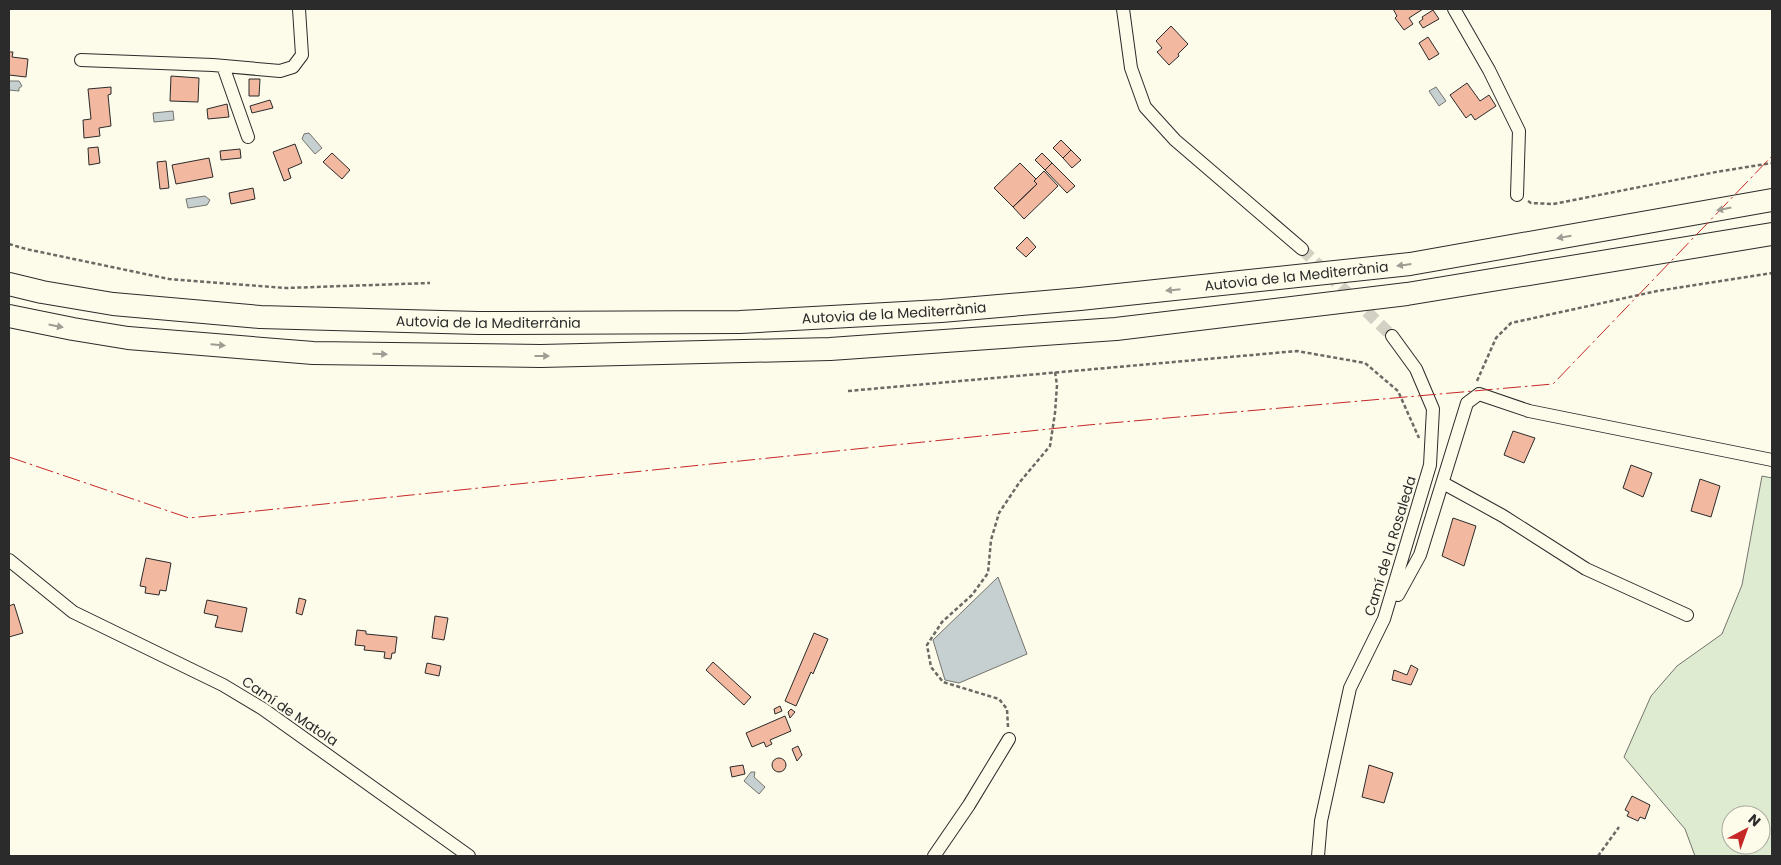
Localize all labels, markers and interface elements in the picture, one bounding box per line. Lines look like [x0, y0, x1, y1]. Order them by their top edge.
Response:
one-way arrow [1717, 205, 1732, 213]
one-way arrow [1556, 234, 1572, 242]
street label: Autovia de la Mediterrània [1203, 256, 1389, 296]
one-way arrow [1396, 261, 1412, 269]
one-way arrow [1165, 286, 1181, 294]
street label: Autovia de la Mediterrània [801, 297, 987, 329]
street label: Autovia de la Mediterrània [396, 311, 581, 333]
one-way arrow [49, 323, 65, 331]
one-way arrow [210, 341, 226, 349]
one-way arrow [372, 350, 388, 358]
one-way arrow [535, 352, 551, 360]
street label: Camí de la Rosaleda [1359, 473, 1421, 619]
street label: Camí de Matola [238, 671, 342, 751]
north arrow [1721, 805, 1771, 855]
text: N [1744, 809, 1765, 831]

